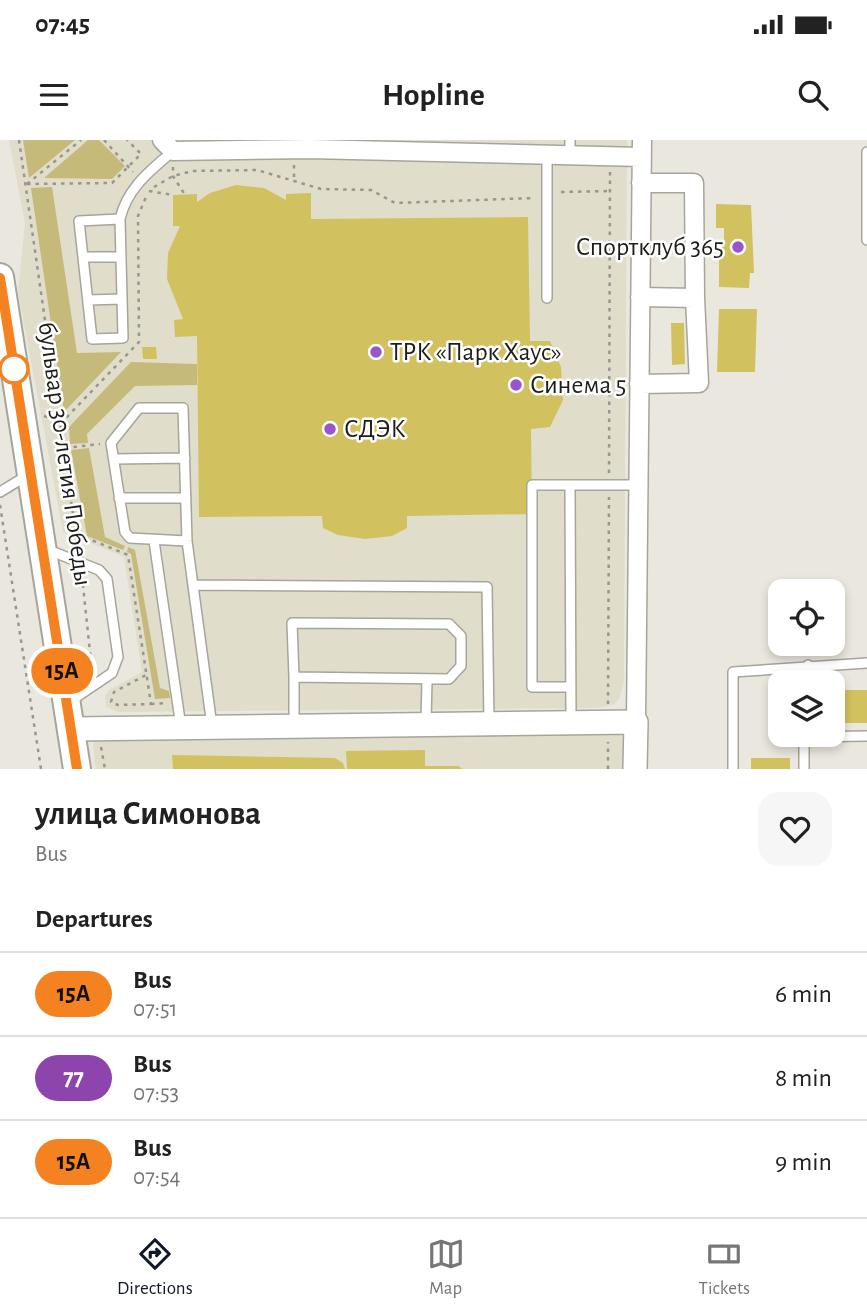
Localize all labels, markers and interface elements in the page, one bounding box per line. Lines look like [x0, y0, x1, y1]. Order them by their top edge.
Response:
text: 07:45 [35, 11, 90, 37]
icon: menu [35, 76, 73, 114]
icon: search [794, 76, 832, 114]
text: Hopline [382, 79, 485, 111]
place label: Спортклуб 365 [576, 234, 724, 260]
marker: Спортклуб 365 [730, 239, 746, 255]
street label: бульвар 30-летия Победы [34, 320, 96, 588]
place label: ТРК «Парк Хаус» [390, 339, 562, 365]
marker: ТРК «Парк Хаус» [368, 344, 384, 360]
unlabelled marker [0, 354, 29, 384]
place label: Синема 5 [530, 372, 627, 398]
marker: Синема 5 [508, 377, 524, 393]
place label: СДЭК [344, 416, 406, 442]
marker: СДЭК [322, 421, 338, 437]
map controls [768, 579, 845, 747]
button: locate [768, 579, 845, 656]
line badge: 15А [22, 648, 102, 694]
text: 15А [45, 659, 79, 683]
button: layers [768, 670, 845, 747]
button: heart [758, 792, 832, 866]
text: улица Симонова [35, 798, 261, 831]
text: Bus [35, 843, 68, 866]
text: Departures [35, 906, 153, 932]
text: Bus [133, 967, 172, 993]
text: 6 min [775, 981, 832, 1007]
text: 15А [57, 982, 90, 1006]
text: 07:51 [133, 998, 178, 1021]
text: Bus [133, 1051, 172, 1077]
text: 8 min [775, 1065, 832, 1091]
text: 77 [63, 1066, 84, 1090]
text: 07:53 [133, 1082, 179, 1105]
text: Bus [133, 1135, 172, 1161]
text: 9 min [775, 1149, 832, 1175]
text: 15А [57, 1150, 90, 1174]
text: 07:54 [133, 1166, 181, 1189]
tab: Directions [117, 1235, 193, 1300]
tab: Map [427, 1235, 465, 1300]
tab: Tickets [699, 1235, 750, 1300]

